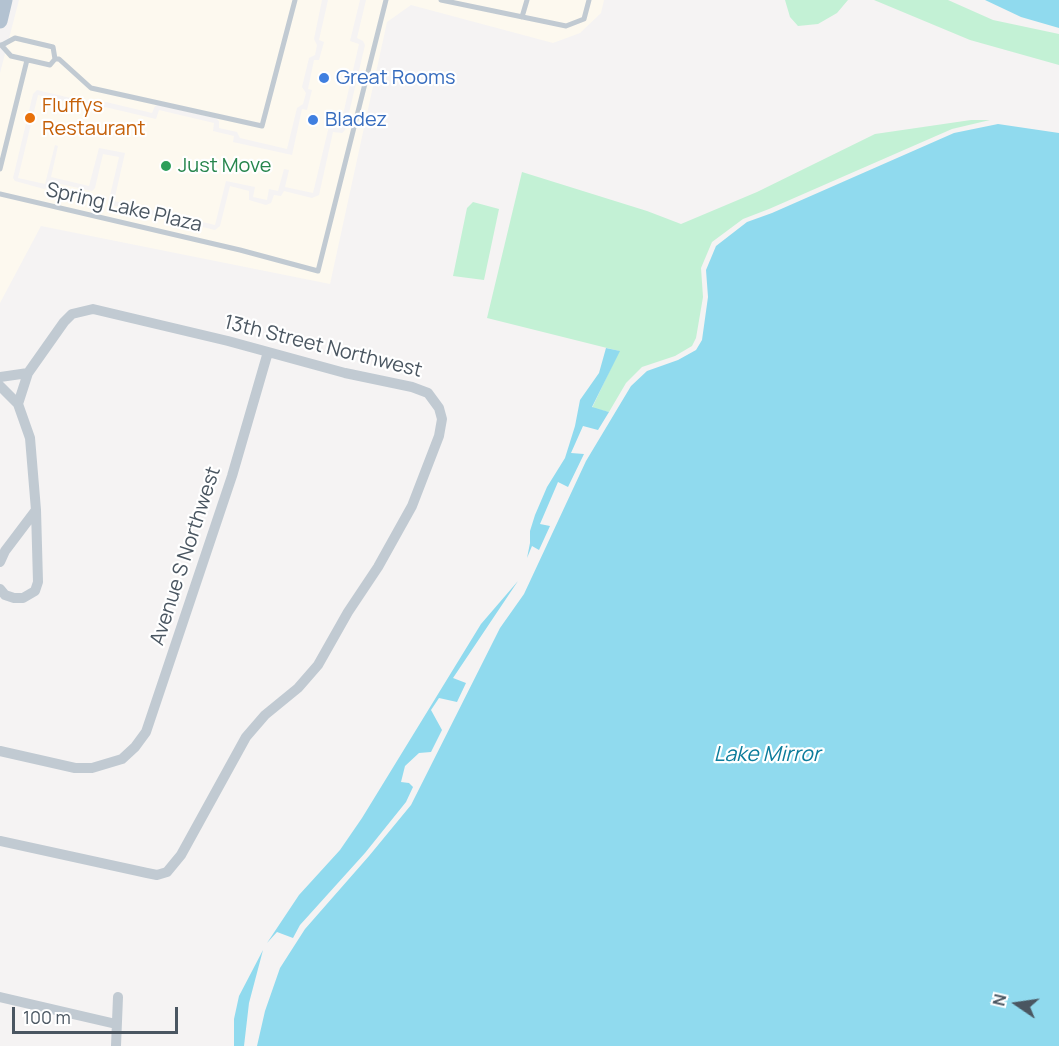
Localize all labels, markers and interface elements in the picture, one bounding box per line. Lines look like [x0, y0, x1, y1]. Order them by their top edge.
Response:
place label: Great Rooms [336, 66, 455, 90]
marker: Great Rooms [317, 71, 331, 85]
place label: Fluffys Restaurant [42, 94, 146, 141]
place label: Bladez [325, 108, 387, 132]
marker: Fluffys Restaurant [23, 111, 37, 125]
marker: Bladez [306, 113, 320, 127]
place label: Just Move [178, 154, 271, 178]
marker: Just Move [159, 159, 173, 173]
street label: Spring Lake Plaza [44, 178, 204, 238]
street label: 13th Street Northwest [221, 311, 425, 383]
street label: Avenue S Northwest [146, 464, 226, 648]
water label: Lake Mirror [714, 742, 820, 768]
north arrow [987, 974, 1047, 1034]
text: N [987, 992, 1011, 1008]
scale bar [15, 995, 182, 1033]
text: 100 m [23, 1005, 71, 1029]

